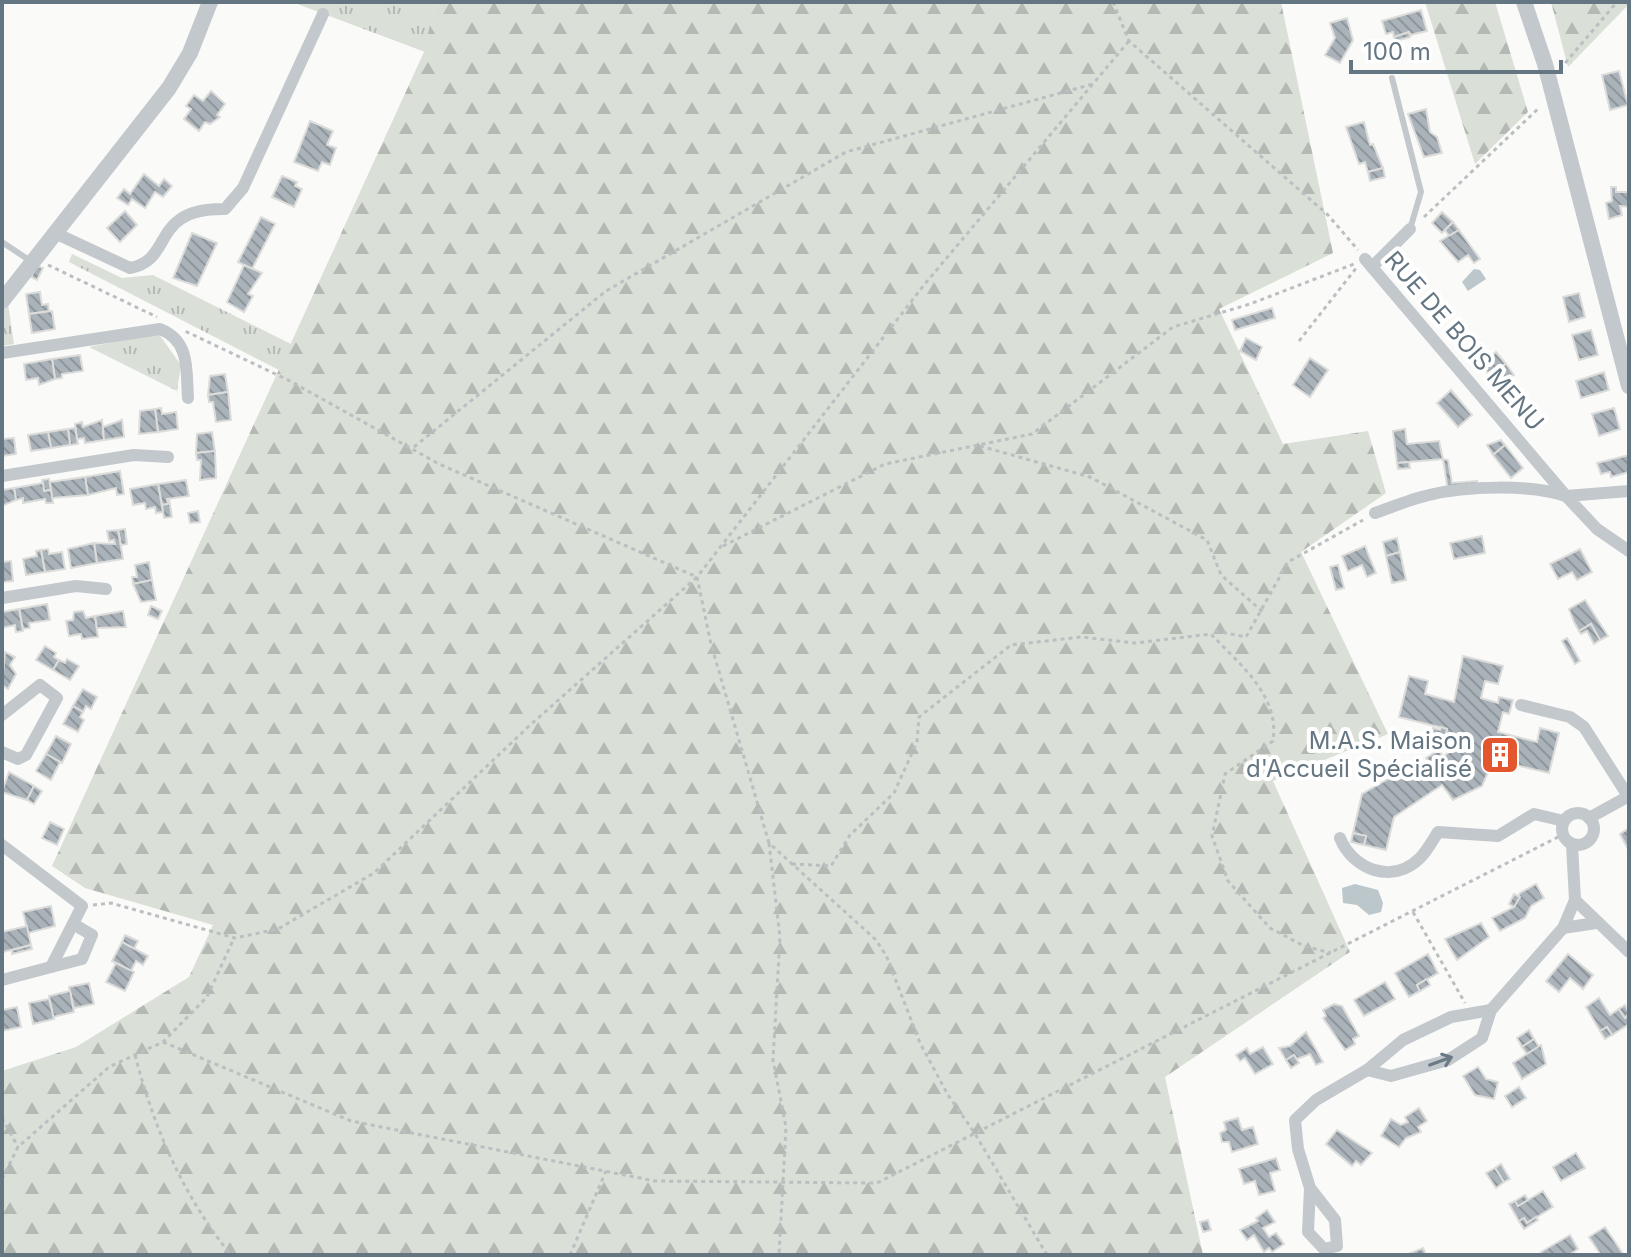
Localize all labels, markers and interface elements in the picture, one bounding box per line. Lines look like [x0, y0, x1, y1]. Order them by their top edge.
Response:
scale bar [1351, 24, 1561, 74]
text: 100 m [1363, 37, 1431, 66]
street label: RUE DE BOIS MENU [1379, 245, 1550, 436]
place label: M.A.S. Maison d'Accueil Spécialisé [1246, 726, 1472, 783]
building icon: M.A.S. Maison d'Accueil Spécialisé [1479, 734, 1521, 776]
one-way arrow [1428, 1053, 1453, 1068]

